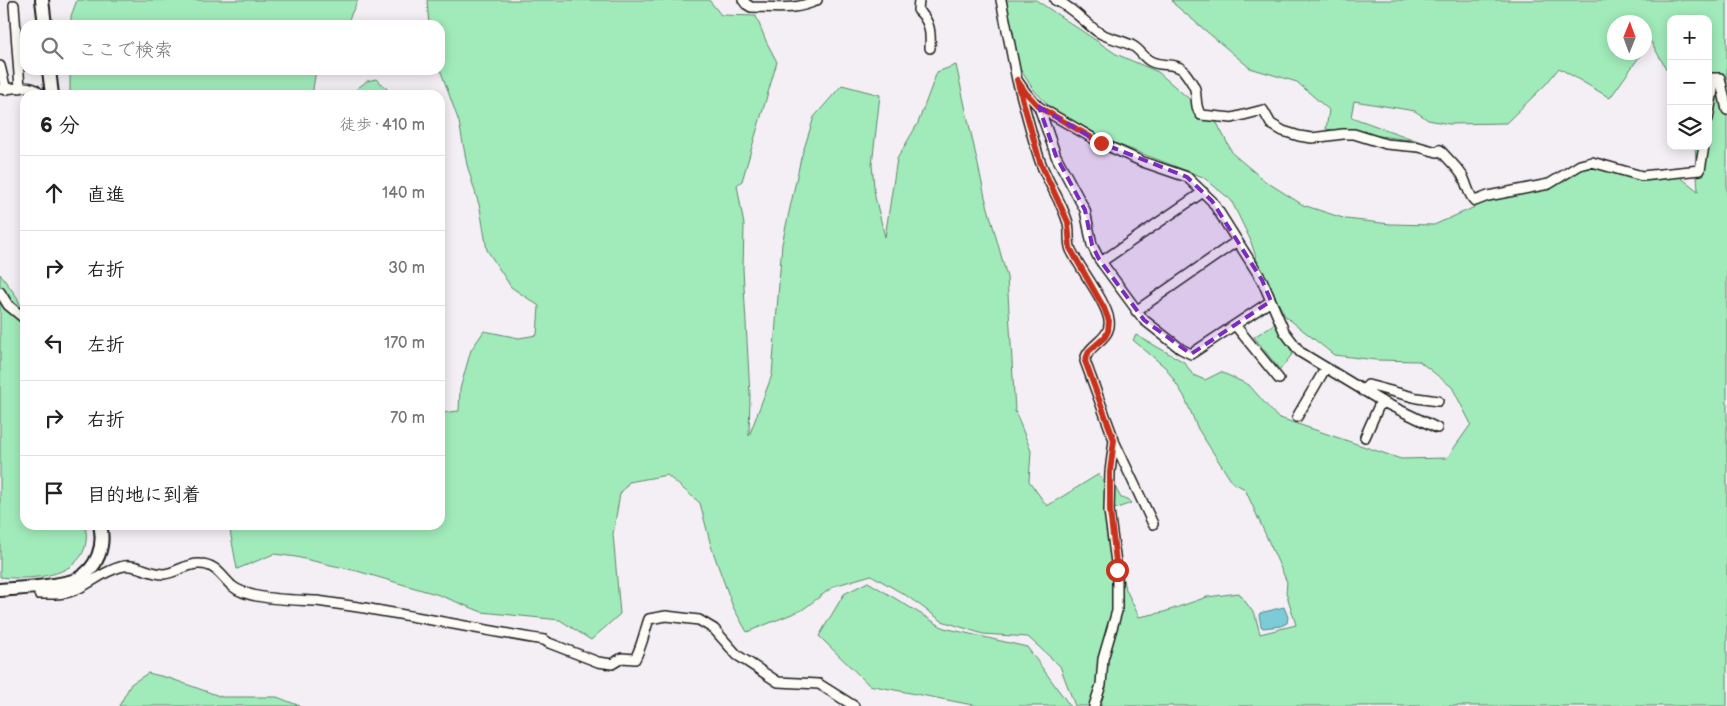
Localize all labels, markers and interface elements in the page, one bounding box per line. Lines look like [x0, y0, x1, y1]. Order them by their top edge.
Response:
north arrow [1607, 15, 1652, 60]
map controls [1667, 15, 1712, 150]
button: + [1667, 15, 1712, 60]
search box [20, 20, 445, 75]
icon: search [38, 34, 66, 62]
text: ここで検索 [78, 39, 173, 62]
button: − [1667, 60, 1712, 105]
button: layers [1667, 105, 1712, 150]
text: 6 分 [40, 113, 79, 138]
text: 徒歩 · 410 m [340, 116, 425, 135]
route end [1090, 132, 1113, 155]
icon: ahead [40, 179, 68, 207]
text: 直進 [87, 184, 125, 207]
text: 140 m [382, 184, 425, 203]
icon: right [40, 254, 68, 282]
text: 右折 [87, 259, 125, 282]
text: 30 m [388, 259, 425, 278]
icon: left [40, 329, 68, 357]
text: 左折 [87, 334, 125, 357]
text: 170 m [384, 334, 425, 353]
icon: right [40, 404, 68, 432]
text: 右折 [87, 409, 125, 432]
text: 70 m [390, 409, 425, 428]
icon: arrive [40, 479, 68, 507]
text: 目的地に到着 [87, 484, 201, 507]
route start [1106, 559, 1129, 582]

